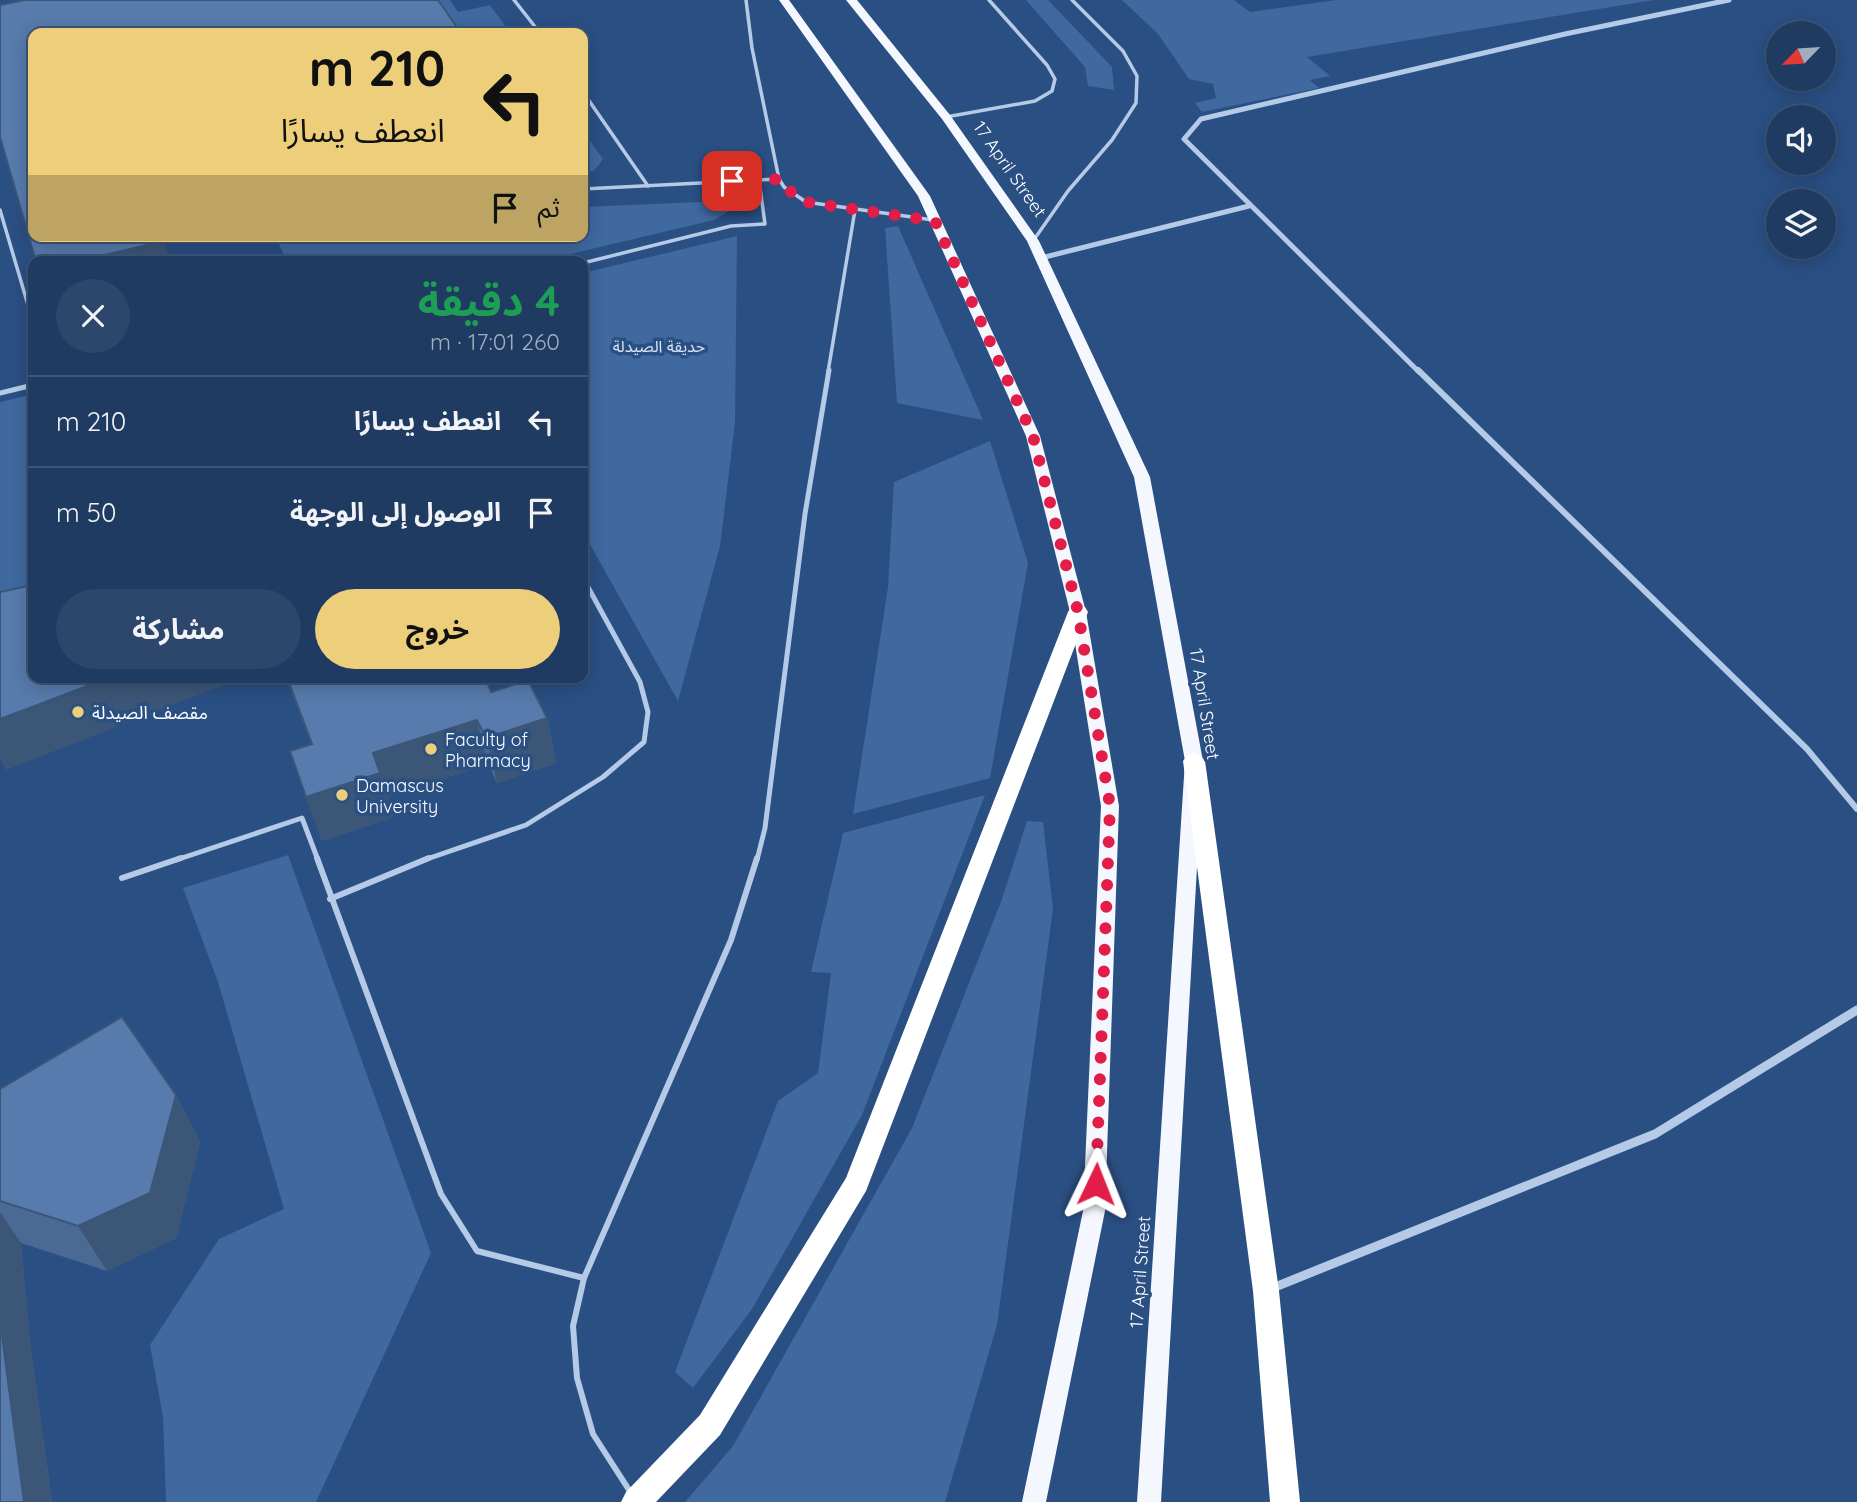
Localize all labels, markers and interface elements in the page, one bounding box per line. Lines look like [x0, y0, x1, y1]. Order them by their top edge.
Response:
north arrow [1766, 21, 1836, 91]
map controls [1766, 21, 1836, 259]
text: 210 m [309, 37, 445, 98]
icon: left [469, 56, 560, 147]
button: sound [1766, 105, 1836, 175]
text: انعطف يسارًا [281, 110, 445, 150]
street label: 17 April Street [968, 116, 1052, 222]
pin [702, 151, 762, 211]
icon: arrive [713, 162, 751, 200]
icon: arrive [486, 189, 524, 227]
button: layers [1766, 189, 1836, 259]
text: ثم [538, 191, 560, 224]
text: 4 دقيقة [418, 274, 560, 327]
button: close [56, 279, 130, 353]
text: 260 m · 17:01 [430, 327, 560, 356]
park label: حديقة الصيدلة [613, 336, 705, 356]
icon: left [522, 403, 560, 441]
text: انعطف يسارًا [354, 404, 501, 437]
text: 210 m [56, 405, 126, 438]
icon: arrive [522, 494, 560, 532]
text: الوصول إلى الوجهة [290, 495, 501, 528]
text: 50 m [56, 496, 116, 529]
button: مشاركة [56, 589, 301, 669]
button: خروج [315, 589, 560, 669]
street label: 17 April Street [1185, 647, 1225, 761]
place label: مقصف الصيدلة [92, 701, 208, 724]
marker: مقصف الصيدلة [70, 704, 86, 720]
place label: Faculty of Pharmacy [445, 728, 531, 772]
marker: Faculty of Pharmacy [423, 741, 439, 757]
place label: Damascus University [356, 774, 444, 818]
marker: Damascus University [334, 787, 350, 803]
position arrow [1059, 1147, 1133, 1221]
street label: 17 April Street [1125, 1215, 1155, 1329]

